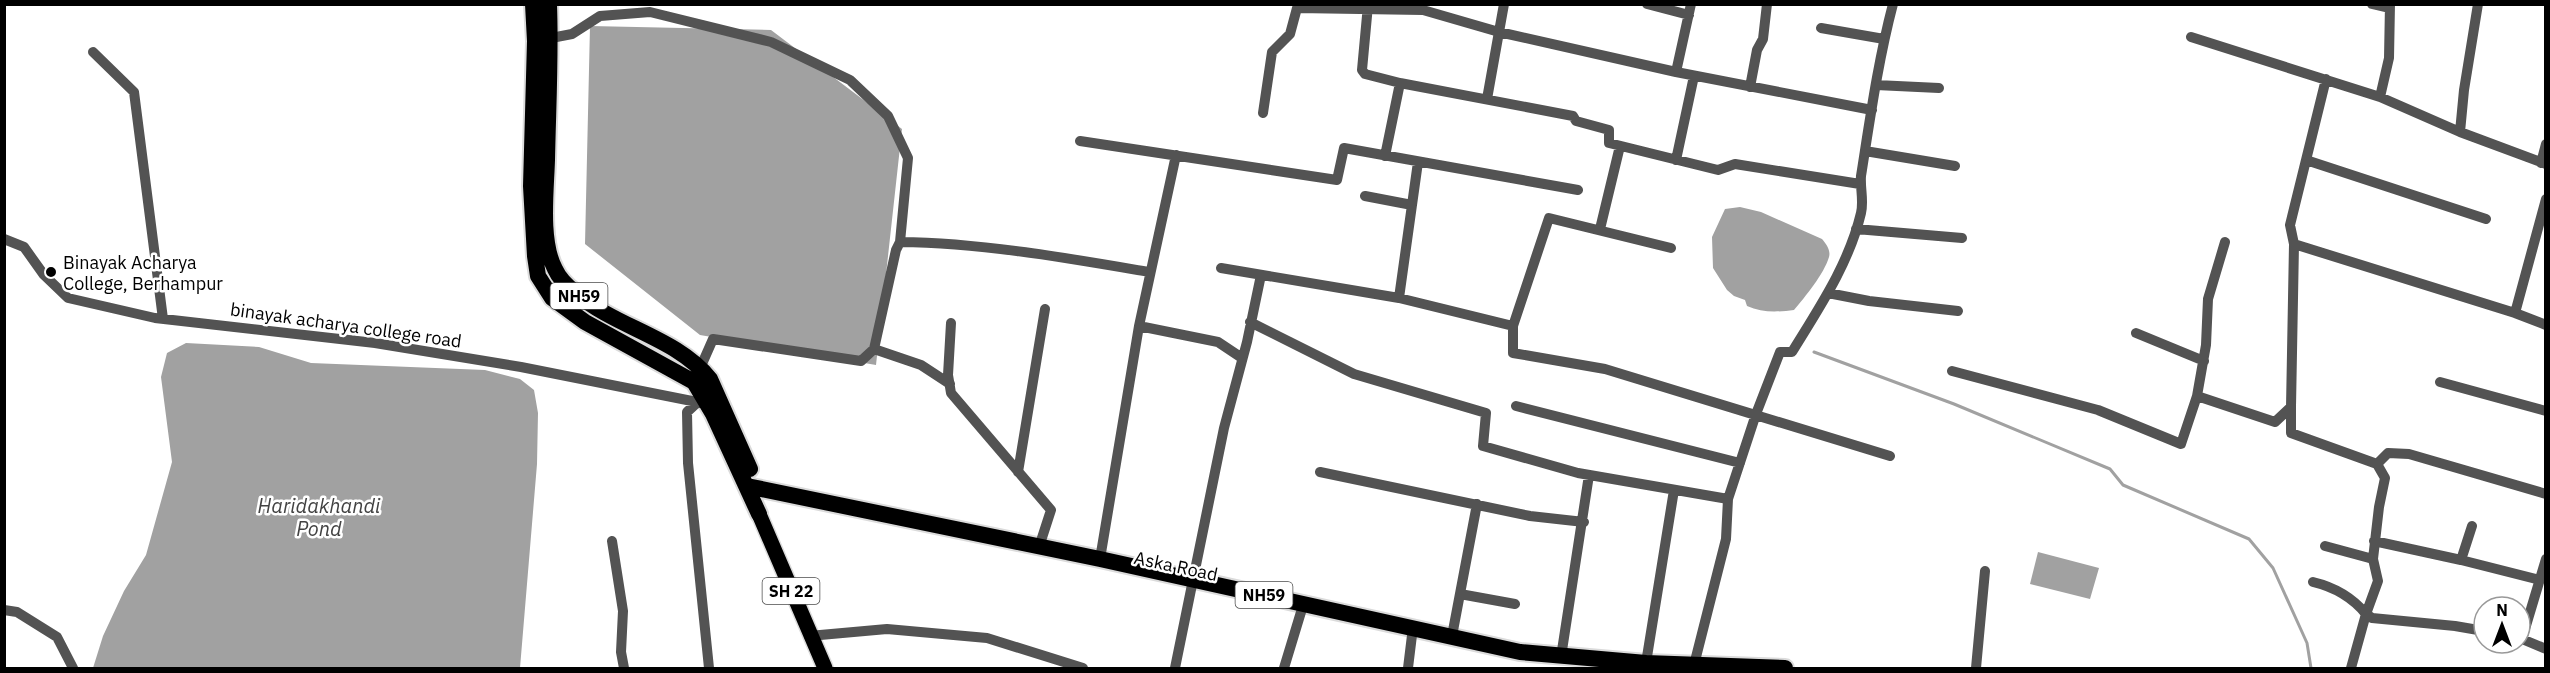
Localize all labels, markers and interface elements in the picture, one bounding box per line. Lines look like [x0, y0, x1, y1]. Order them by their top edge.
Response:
place label: Binayak Acharya College, Berhampur [63, 251, 223, 295]
marker: Binayak Acharya College, Berhampur [44, 265, 58, 279]
road number: NH59 [550, 283, 608, 309]
street label: binayak acharya college road [229, 297, 463, 353]
water label: Haridakhandi Pond [258, 492, 381, 542]
street label: Aska Road [1132, 546, 1220, 586]
road number: SH 22 [762, 578, 820, 604]
road number: NH59 [1236, 582, 1292, 608]
north arrow [2472, 595, 2532, 655]
text: N [2496, 600, 2508, 620]

